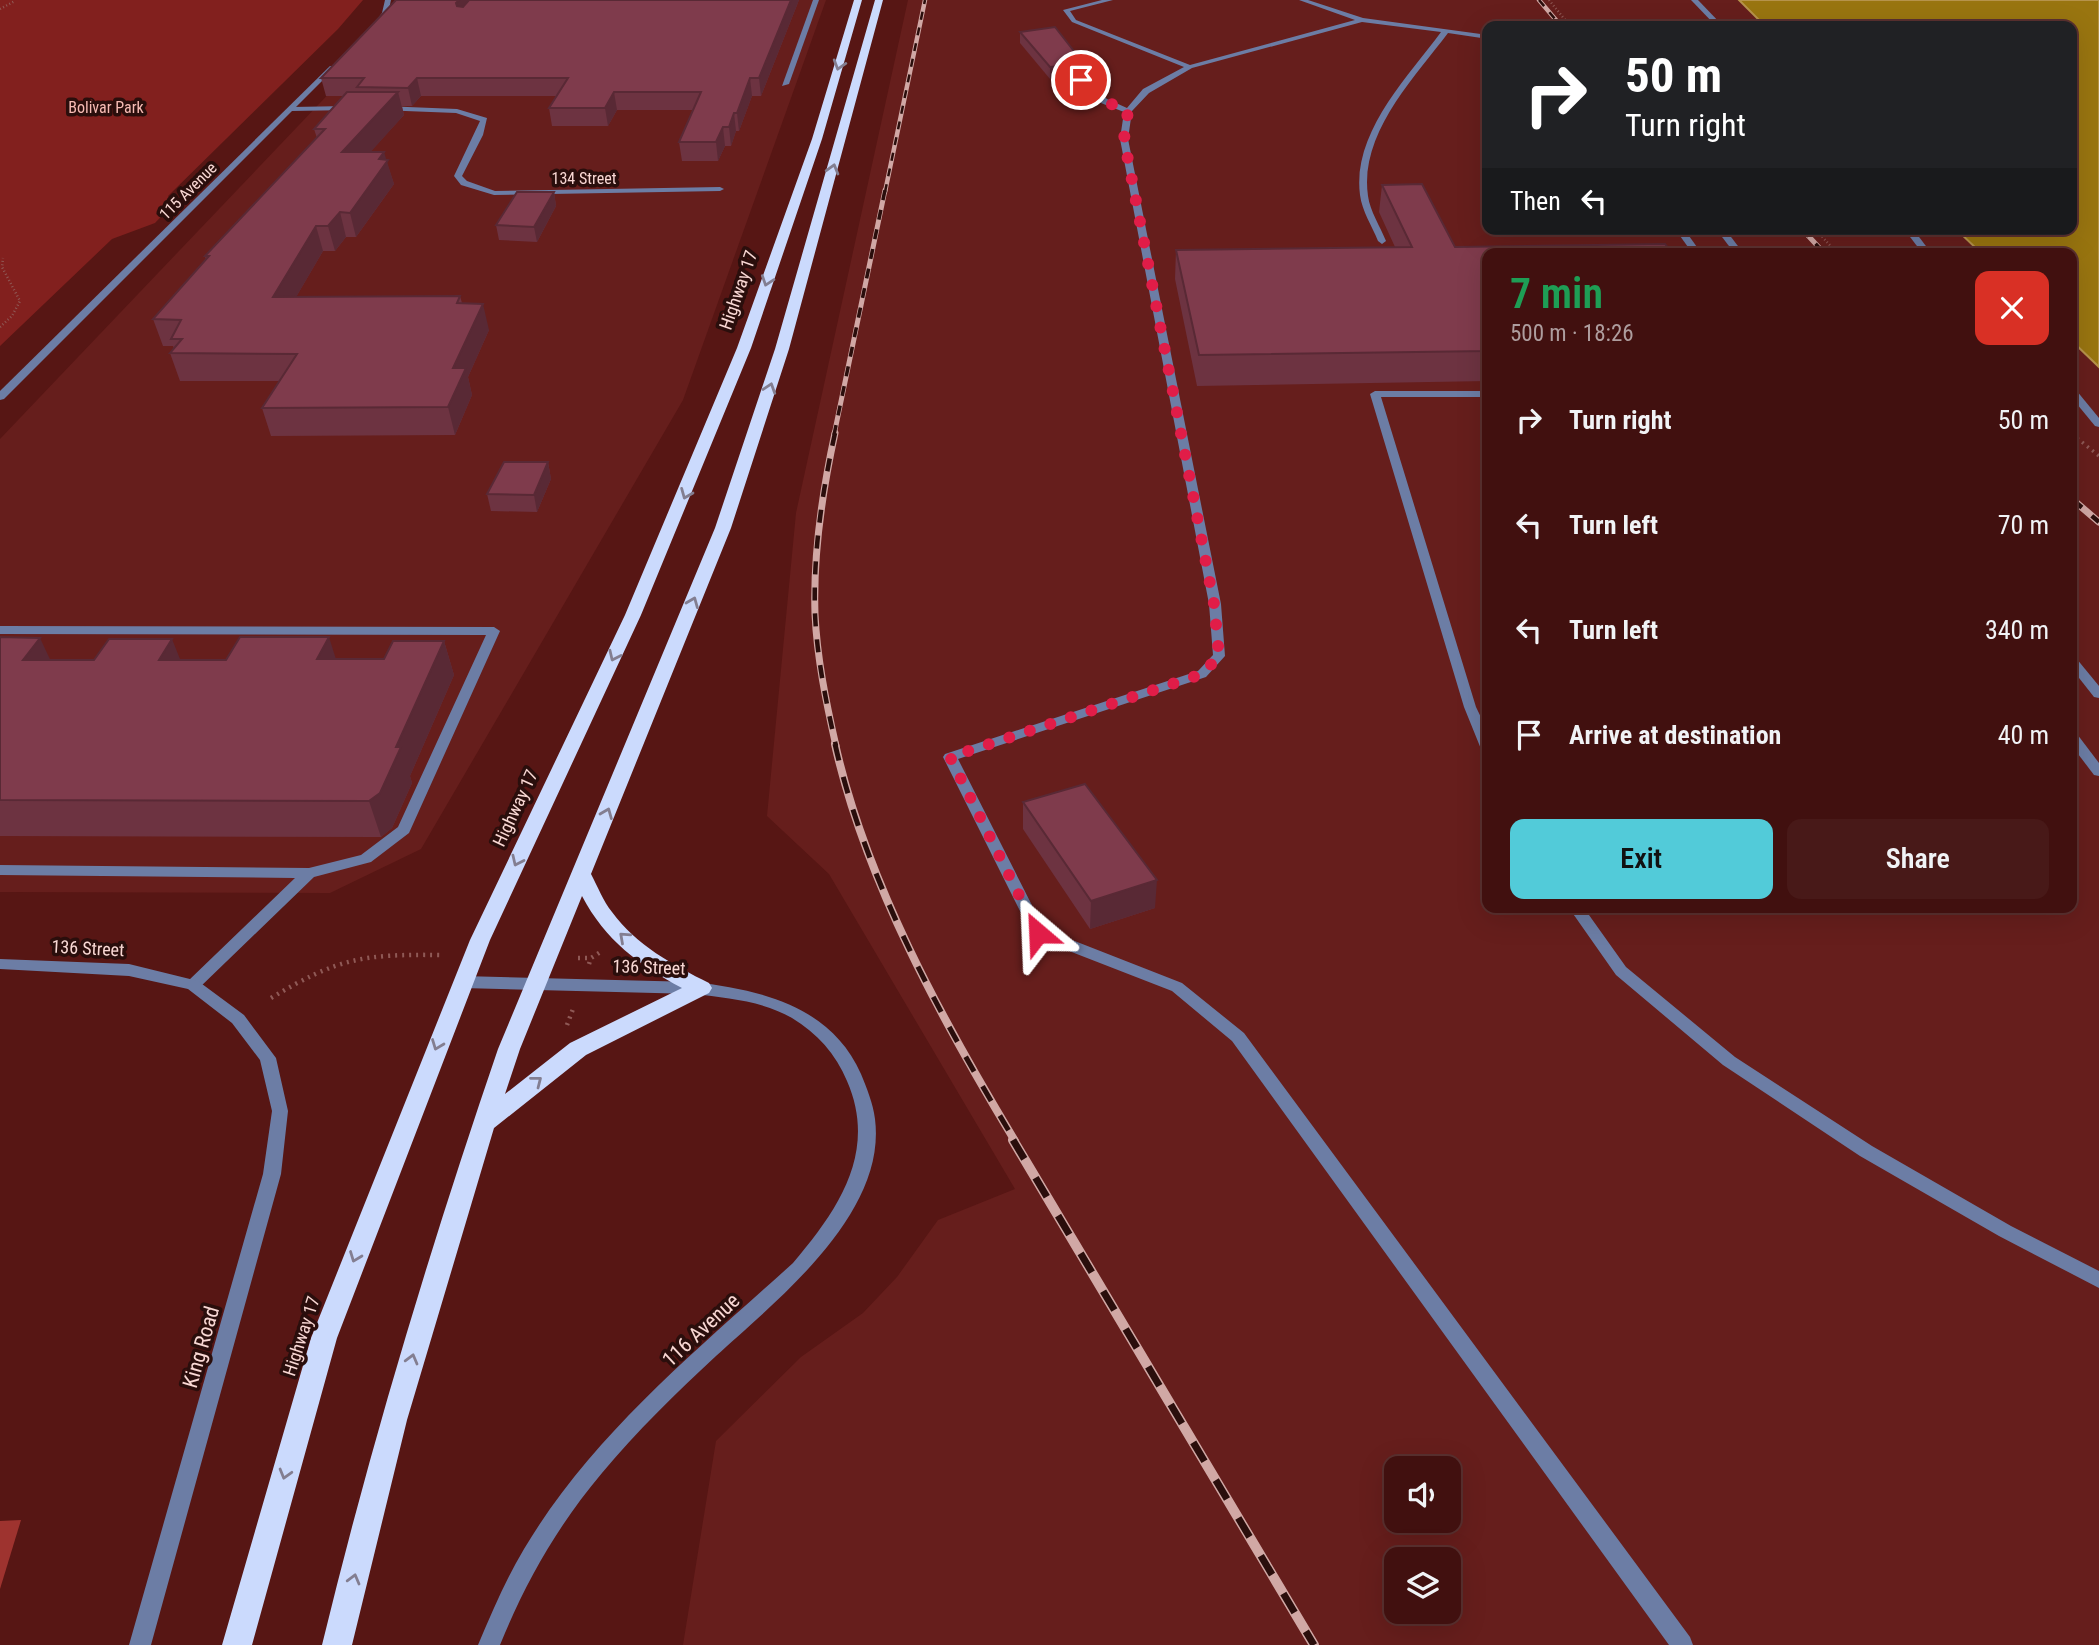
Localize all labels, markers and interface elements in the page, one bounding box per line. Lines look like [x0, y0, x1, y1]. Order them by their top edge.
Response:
text: 50 m [1625, 47, 1722, 104]
icon: right [1510, 49, 1601, 140]
pin [1051, 50, 1111, 110]
one-way arrow [832, 59, 847, 71]
icon: arrive [1062, 61, 1100, 99]
park label: Bolivar Park [68, 98, 145, 117]
text: Turn right [1625, 106, 1746, 144]
street label: 115 Avenue [155, 158, 221, 224]
one-way arrow [825, 163, 839, 175]
street label: 134 Street [552, 169, 617, 188]
icon: left [1575, 182, 1613, 220]
text: Then [1510, 186, 1561, 216]
street label: Highway 17 [715, 247, 761, 332]
text: 7 min [1510, 269, 1603, 318]
button: close [1975, 271, 2049, 345]
one-way arrow [761, 275, 775, 287]
text: 500 m · 18:26 [1510, 320, 1634, 347]
one-way arrow [761, 382, 776, 394]
icon: right [1510, 401, 1548, 439]
text: Turn right [1569, 405, 1671, 435]
text: 50 m [1998, 405, 2049, 435]
one-way arrow [680, 487, 694, 499]
icon: left [1510, 506, 1548, 544]
text: Turn left [1569, 510, 1658, 540]
text: 70 m [1998, 510, 2049, 540]
one-way arrow [684, 596, 698, 608]
icon: left [1510, 611, 1548, 649]
text: Turn left [1569, 615, 1658, 645]
text: 340 m [1985, 615, 2049, 645]
one-way arrow [608, 648, 622, 661]
icon: arrive [1510, 716, 1548, 754]
text: Arrive at destination [1569, 720, 1781, 750]
text: 40 m [1998, 720, 2049, 750]
street label: Highway 17 [488, 766, 542, 850]
one-way arrow [599, 807, 613, 819]
button: Exit [1510, 819, 1773, 899]
button: Share [1787, 819, 2049, 899]
one-way arrow [511, 854, 525, 866]
position arrow [1001, 896, 1075, 970]
one-way arrow [619, 933, 632, 945]
street label: 136 Street [51, 936, 125, 960]
street label: 136 Street [612, 955, 686, 979]
one-way arrow [432, 1039, 446, 1051]
one-way arrow [530, 1077, 542, 1090]
one-way arrow [349, 1251, 363, 1263]
street label: 116 Avenue [658, 1288, 745, 1372]
street label: Highway 17 [278, 1293, 324, 1378]
street label: King Road [178, 1303, 224, 1391]
one-way arrow [404, 1353, 418, 1365]
map controls [1384, 1456, 1461, 1624]
button: sound [1384, 1456, 1461, 1533]
one-way arrow [279, 1468, 294, 1480]
button: layers [1384, 1547, 1461, 1624]
one-way arrow [345, 1573, 360, 1585]

